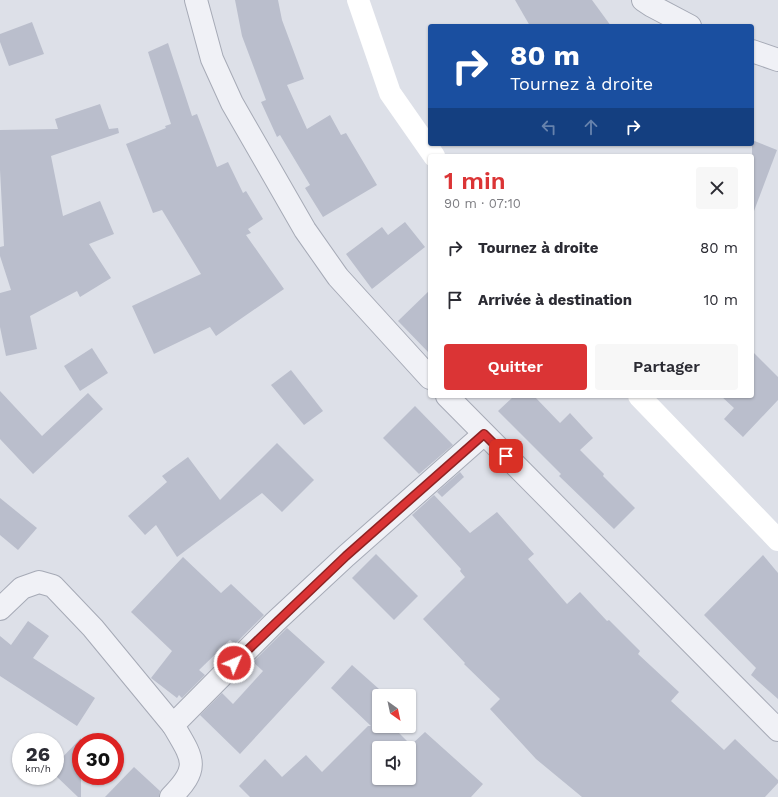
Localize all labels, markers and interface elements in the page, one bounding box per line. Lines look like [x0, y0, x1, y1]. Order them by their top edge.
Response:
text: 80 m [510, 39, 580, 72]
icon: right [444, 40, 496, 92]
text: Tournez à droite [510, 73, 653, 94]
icon: left [538, 116, 560, 138]
icon: ahead [580, 116, 602, 138]
icon: right [622, 116, 644, 138]
text: 1 min [444, 167, 506, 195]
button: close [696, 167, 738, 209]
text: 90 m · 07:10 [444, 196, 521, 211]
icon: right [444, 237, 466, 259]
text: Tournez à droite [478, 239, 598, 257]
text: 80 m [700, 239, 738, 257]
icon: arrive [444, 289, 466, 311]
text: Arrivée à destination [478, 291, 632, 309]
text: 10 m [703, 291, 738, 309]
button: Quitter [444, 344, 587, 390]
button: Partager [595, 344, 738, 390]
pin [489, 439, 523, 473]
icon: arrive [495, 445, 517, 467]
position arrow [213, 642, 255, 684]
north arrow [372, 689, 416, 733]
map controls [372, 689, 416, 785]
speed limit sign: 30 [72, 733, 124, 785]
button: sound [372, 741, 416, 785]
text: 26 [26, 742, 50, 766]
text: km/h [25, 763, 51, 774]

